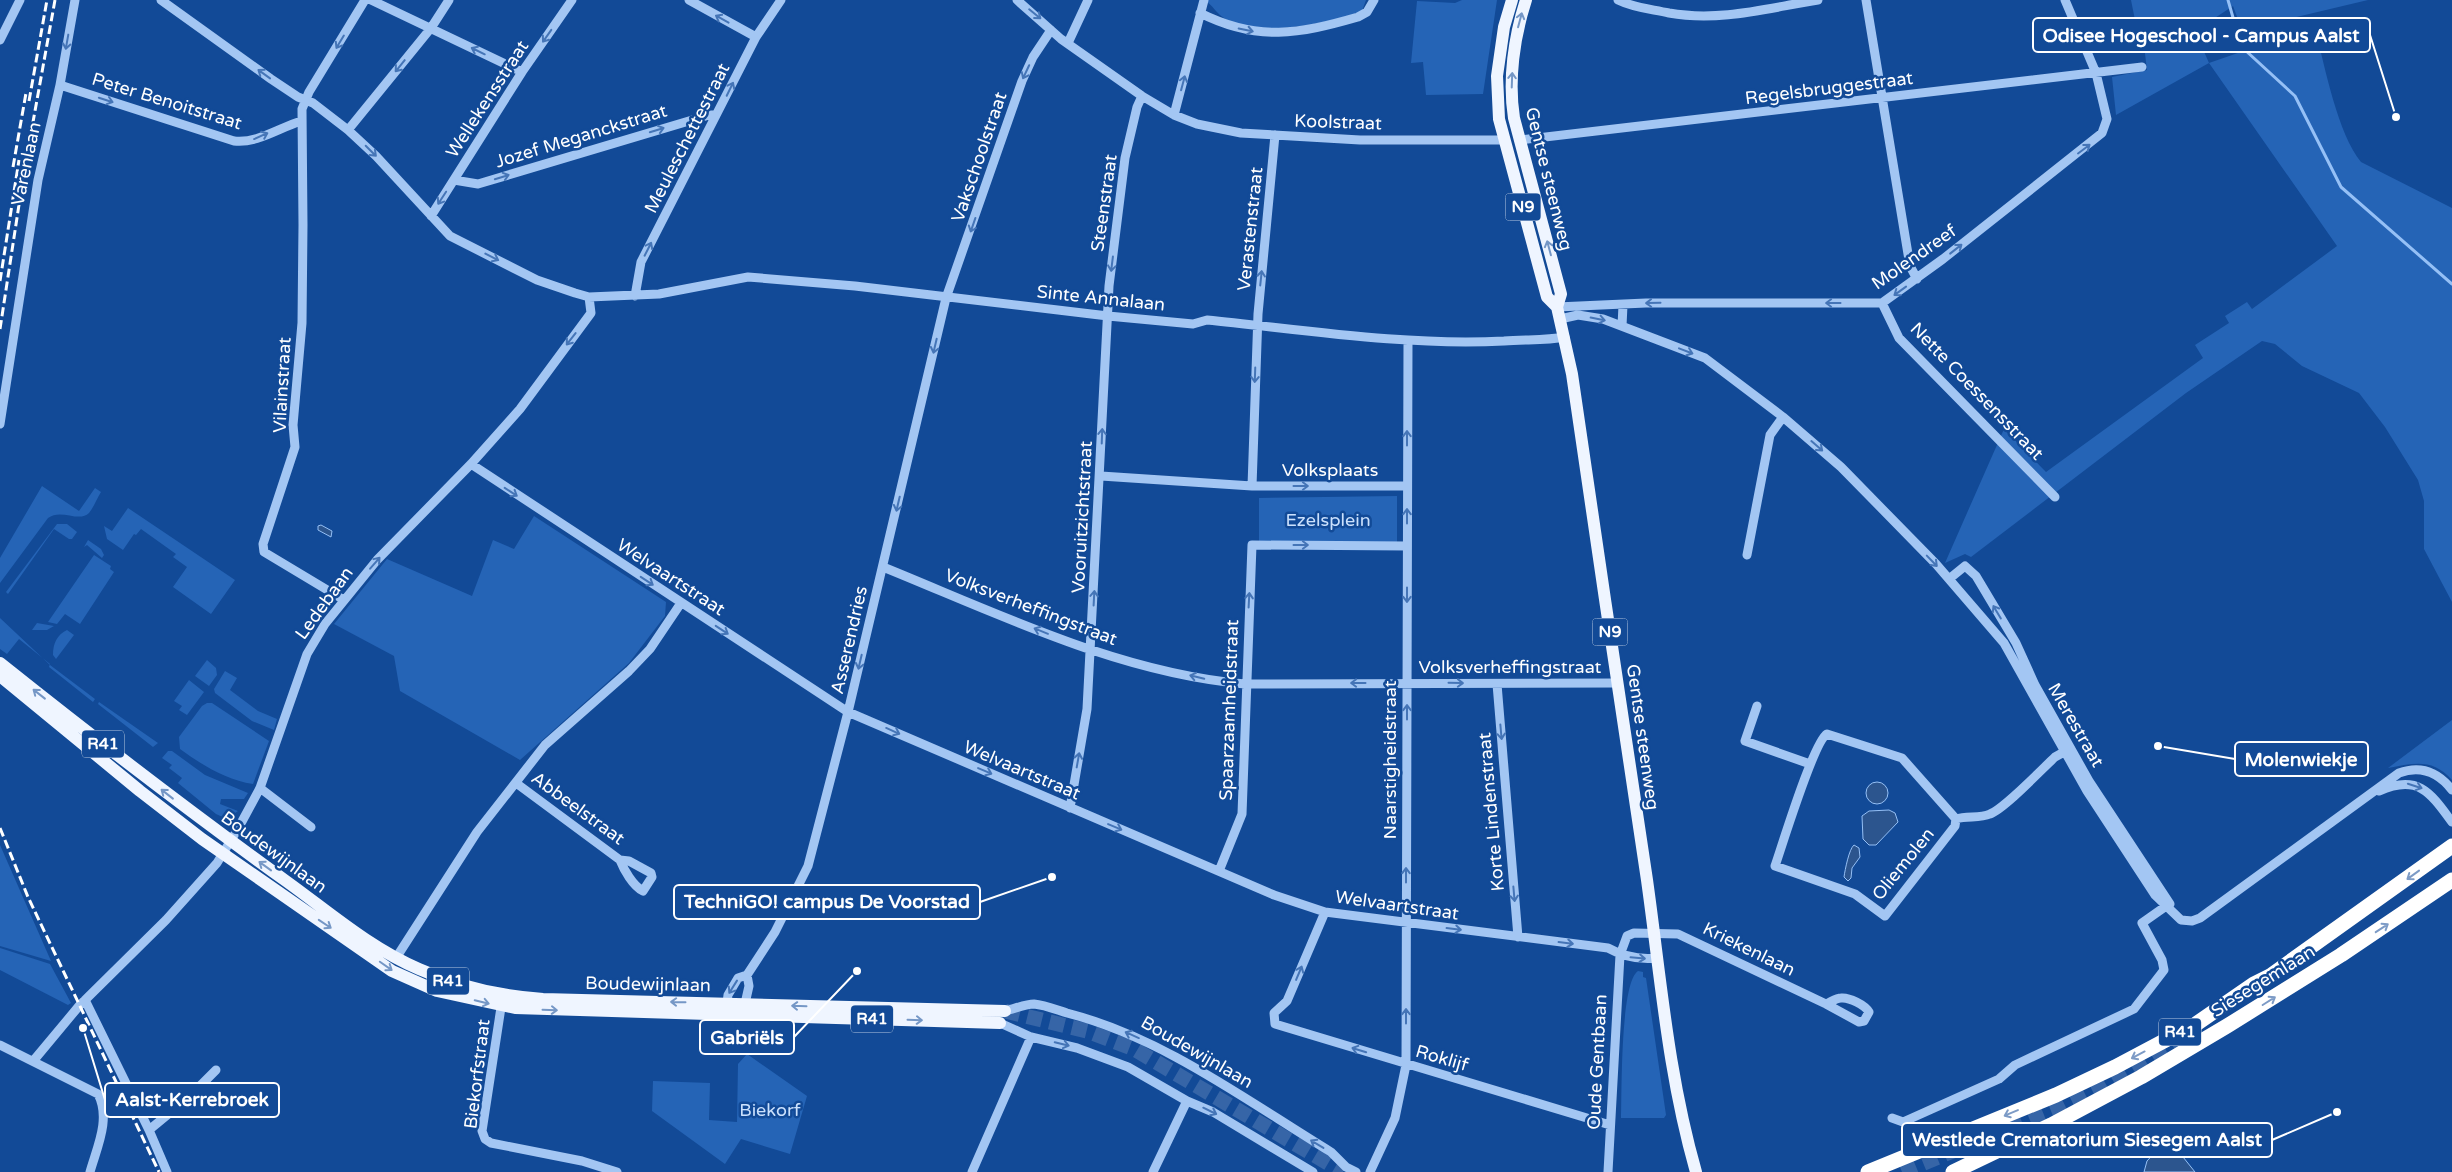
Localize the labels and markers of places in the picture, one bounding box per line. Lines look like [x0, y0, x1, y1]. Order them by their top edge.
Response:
callout: Odisee Hogeschool - Campus Aalst [2033, 18, 2370, 52]
callout: Molenwiekje [2235, 742, 2368, 776]
callout: TechniGO! campus De Voorstad [674, 885, 980, 919]
callout: Gabriëls [700, 1020, 794, 1054]
callout: Aalst-Kerrebroek [105, 1083, 279, 1117]
callout: Westlede Crematorium Siesegem Aalst [1902, 1123, 2272, 1157]

